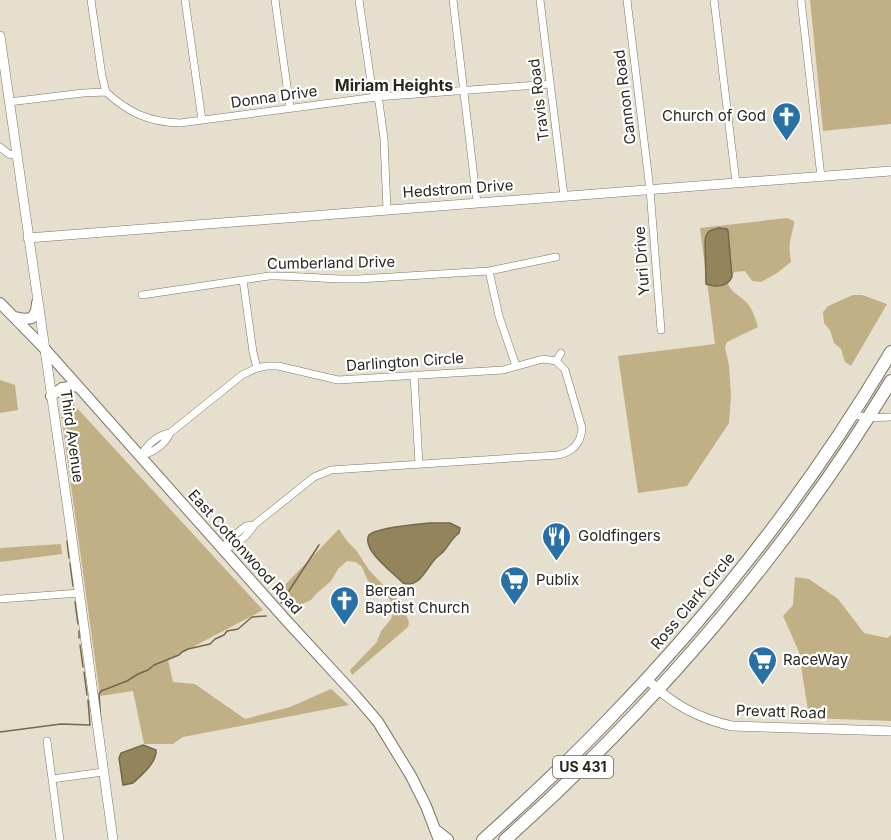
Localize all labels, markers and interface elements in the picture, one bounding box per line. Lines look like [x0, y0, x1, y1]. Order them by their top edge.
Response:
street label: Cannon Road [609, 49, 640, 146]
street label: Travis Road [524, 58, 553, 142]
district label: Miriam Heights [335, 75, 453, 95]
street label: Donna Drive [229, 81, 319, 112]
church icon: Church of God [771, 100, 803, 142]
place label: Church of God [662, 106, 766, 125]
street label: Hedstrom Drive [402, 175, 514, 202]
street label: Yuri Drive [630, 226, 653, 296]
street label: Cumberland Drive [267, 252, 395, 273]
street label: Darlington Circle [345, 348, 465, 375]
street label: Third Avenue [57, 388, 88, 484]
street label: East Cottonwood Road [184, 485, 306, 618]
restaurant icon: Goldfingers [541, 520, 573, 562]
place label: Goldfingers [578, 526, 661, 545]
street label: Ross Clark Circle [647, 548, 739, 653]
supermarket icon: Publix [499, 564, 531, 606]
place label: Publix [536, 570, 579, 589]
place label: Berean Baptist Church [365, 581, 470, 617]
church icon: Berean Baptist Church [328, 584, 360, 626]
supermarket icon: RaceWay [746, 644, 778, 686]
place label: RaceWay [783, 650, 849, 669]
street label: Prevatt Road [736, 700, 826, 723]
road number: US 431 [553, 756, 613, 778]

